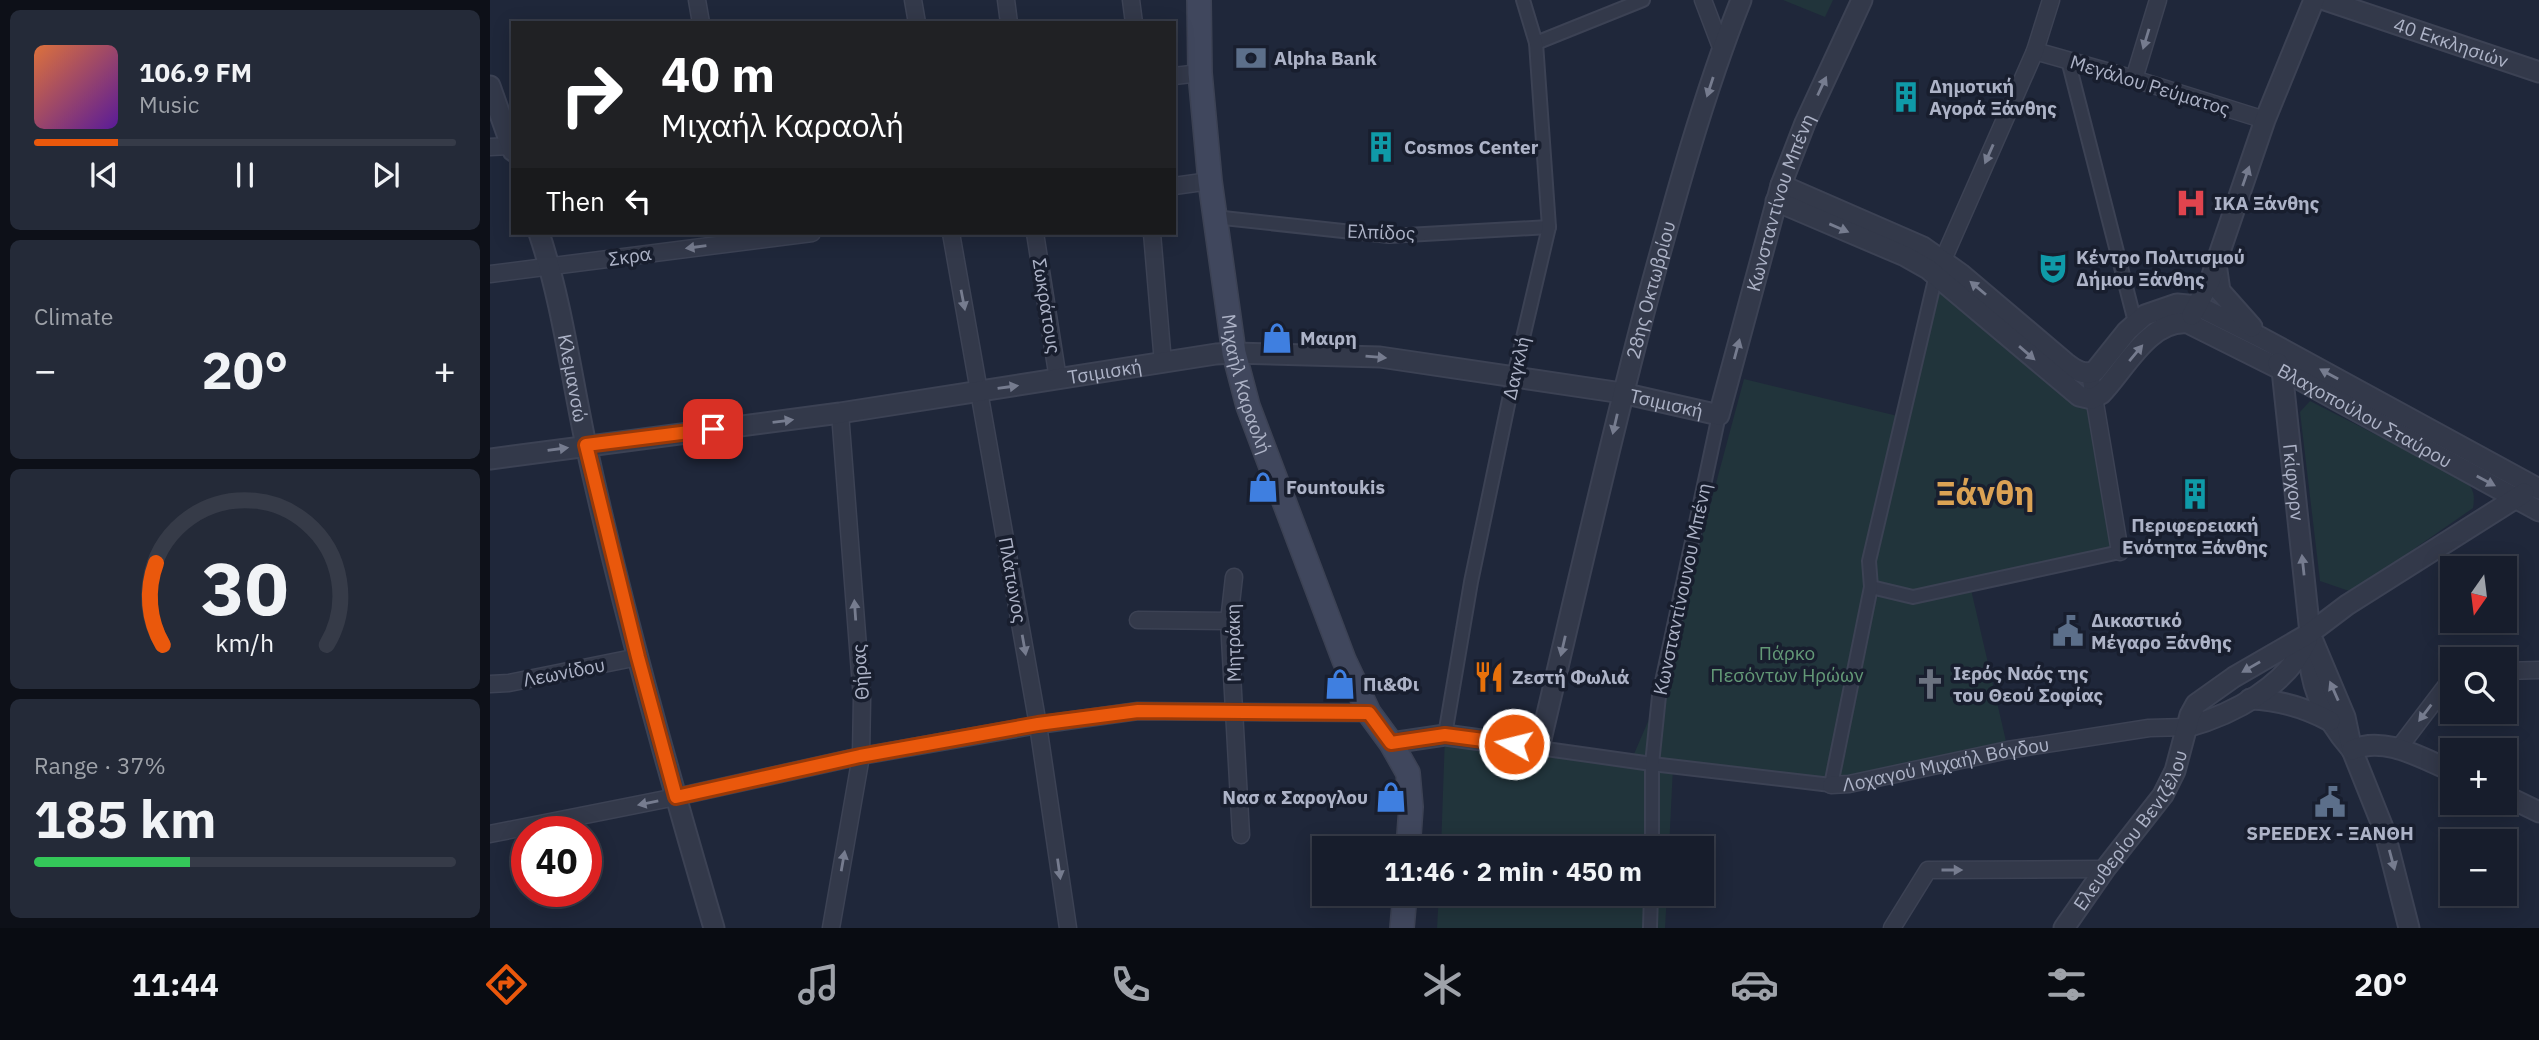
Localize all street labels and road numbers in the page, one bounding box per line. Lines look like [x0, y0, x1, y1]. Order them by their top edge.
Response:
street label: 40 Εκκλησιών [2391, 12, 2512, 73]
street label: Μεγάλου Ρεύματος [2067, 49, 2233, 121]
street label: Κωνσταντίνου Μπένη [1741, 110, 1820, 294]
street label: 28ης Οκτωβρίου [1621, 218, 1681, 362]
street label: Ελπίδος [1347, 219, 1415, 245]
street label: Σκρα [607, 241, 653, 271]
street label: Σωκράτους [1028, 257, 1066, 355]
street label: Μιχαήλ Καραολή [1217, 312, 1277, 457]
street label: Κλεμανσώ [553, 332, 593, 424]
street label: Δαγκλή [1497, 334, 1535, 402]
street label: Τσιμισκή [1066, 354, 1144, 389]
street label: Βλαχοπούλου Σταύρου [2273, 358, 2456, 473]
street label: Τσιμισκή [1627, 383, 1706, 423]
street label: Γκίφχορν [2278, 443, 2310, 522]
street label: Κωνσταντίνουνου Μπένη [1648, 481, 1716, 697]
street label: Πλάτωνος [994, 535, 1032, 625]
street label: Μητράκη [1220, 604, 1246, 682]
street label: Θήρας [846, 643, 874, 701]
street label: Λεωνίδου [521, 652, 607, 692]
street label: Λοχαγού Μιχαήλ Βόγδου [1842, 732, 2051, 796]
street label: Ελευθερίου Βενιζέλου [2068, 747, 2192, 915]

